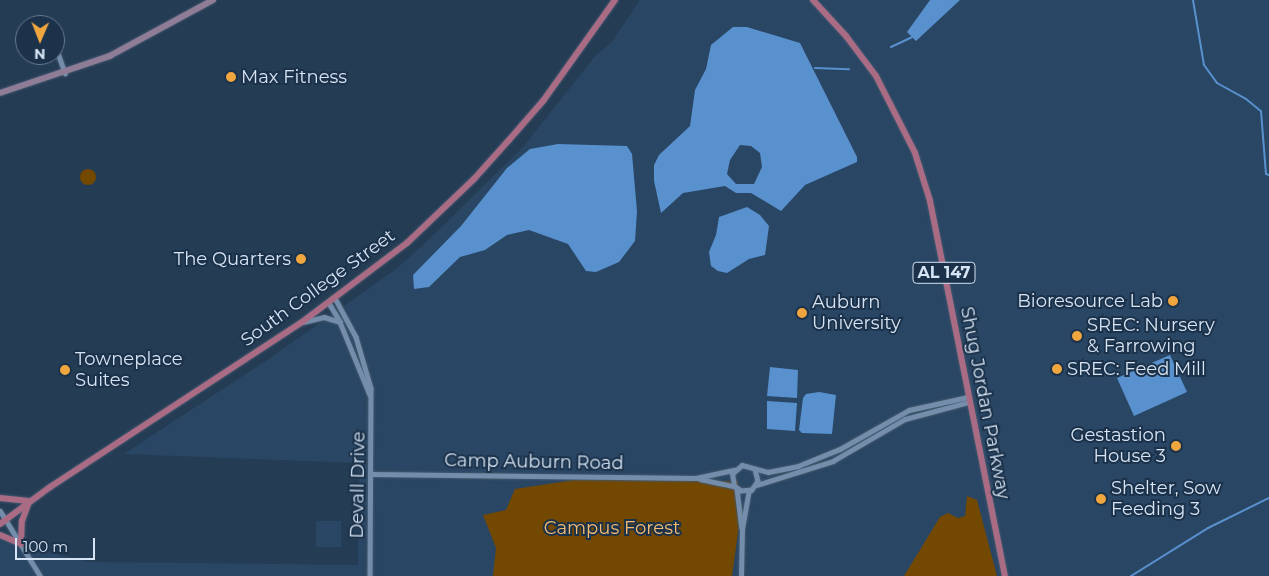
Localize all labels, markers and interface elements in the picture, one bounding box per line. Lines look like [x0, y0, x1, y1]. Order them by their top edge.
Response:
north arrow [15, 15, 65, 65]
text: N [34, 45, 46, 63]
place label: Max Fitness [241, 66, 347, 88]
marker: Max Fitness [225, 71, 237, 83]
street label: South College Street [237, 225, 399, 351]
place label: The Quarters [174, 248, 291, 270]
marker: The Quarters [295, 253, 307, 265]
road number: AL 147 [912, 260, 976, 286]
place label: Bioresource Lab [1017, 290, 1163, 312]
place label: Auburn University [812, 292, 901, 334]
marker: Bioresource Lab [1167, 295, 1179, 307]
street label: Shug Jordan Parkway [956, 305, 1014, 501]
marker: Auburn University [796, 307, 808, 319]
place label: SREC: Nursery & Farrowing [1087, 315, 1215, 358]
marker: SREC: Nursery & Farrowing [1071, 330, 1083, 342]
place label: Towneplace Suites [75, 349, 183, 392]
place label: SREC: Feed Mill [1067, 358, 1206, 380]
marker: SREC: Feed Mill [1051, 363, 1063, 375]
marker: Towneplace Suites [59, 364, 71, 376]
place label: Gestastion House 3 [1070, 425, 1166, 468]
street label: Devall Drive [346, 431, 370, 539]
marker: Gestastion House 3 [1170, 440, 1182, 452]
street label: Camp Auburn Road [444, 450, 624, 474]
place label: Shelter, Sow Feeding 3 [1111, 478, 1221, 520]
marker: Shelter, Sow Feeding 3 [1095, 493, 1107, 505]
park label: Campus Forest [544, 517, 680, 539]
scale bar [18, 528, 98, 560]
text: 100 m [23, 537, 68, 556]

